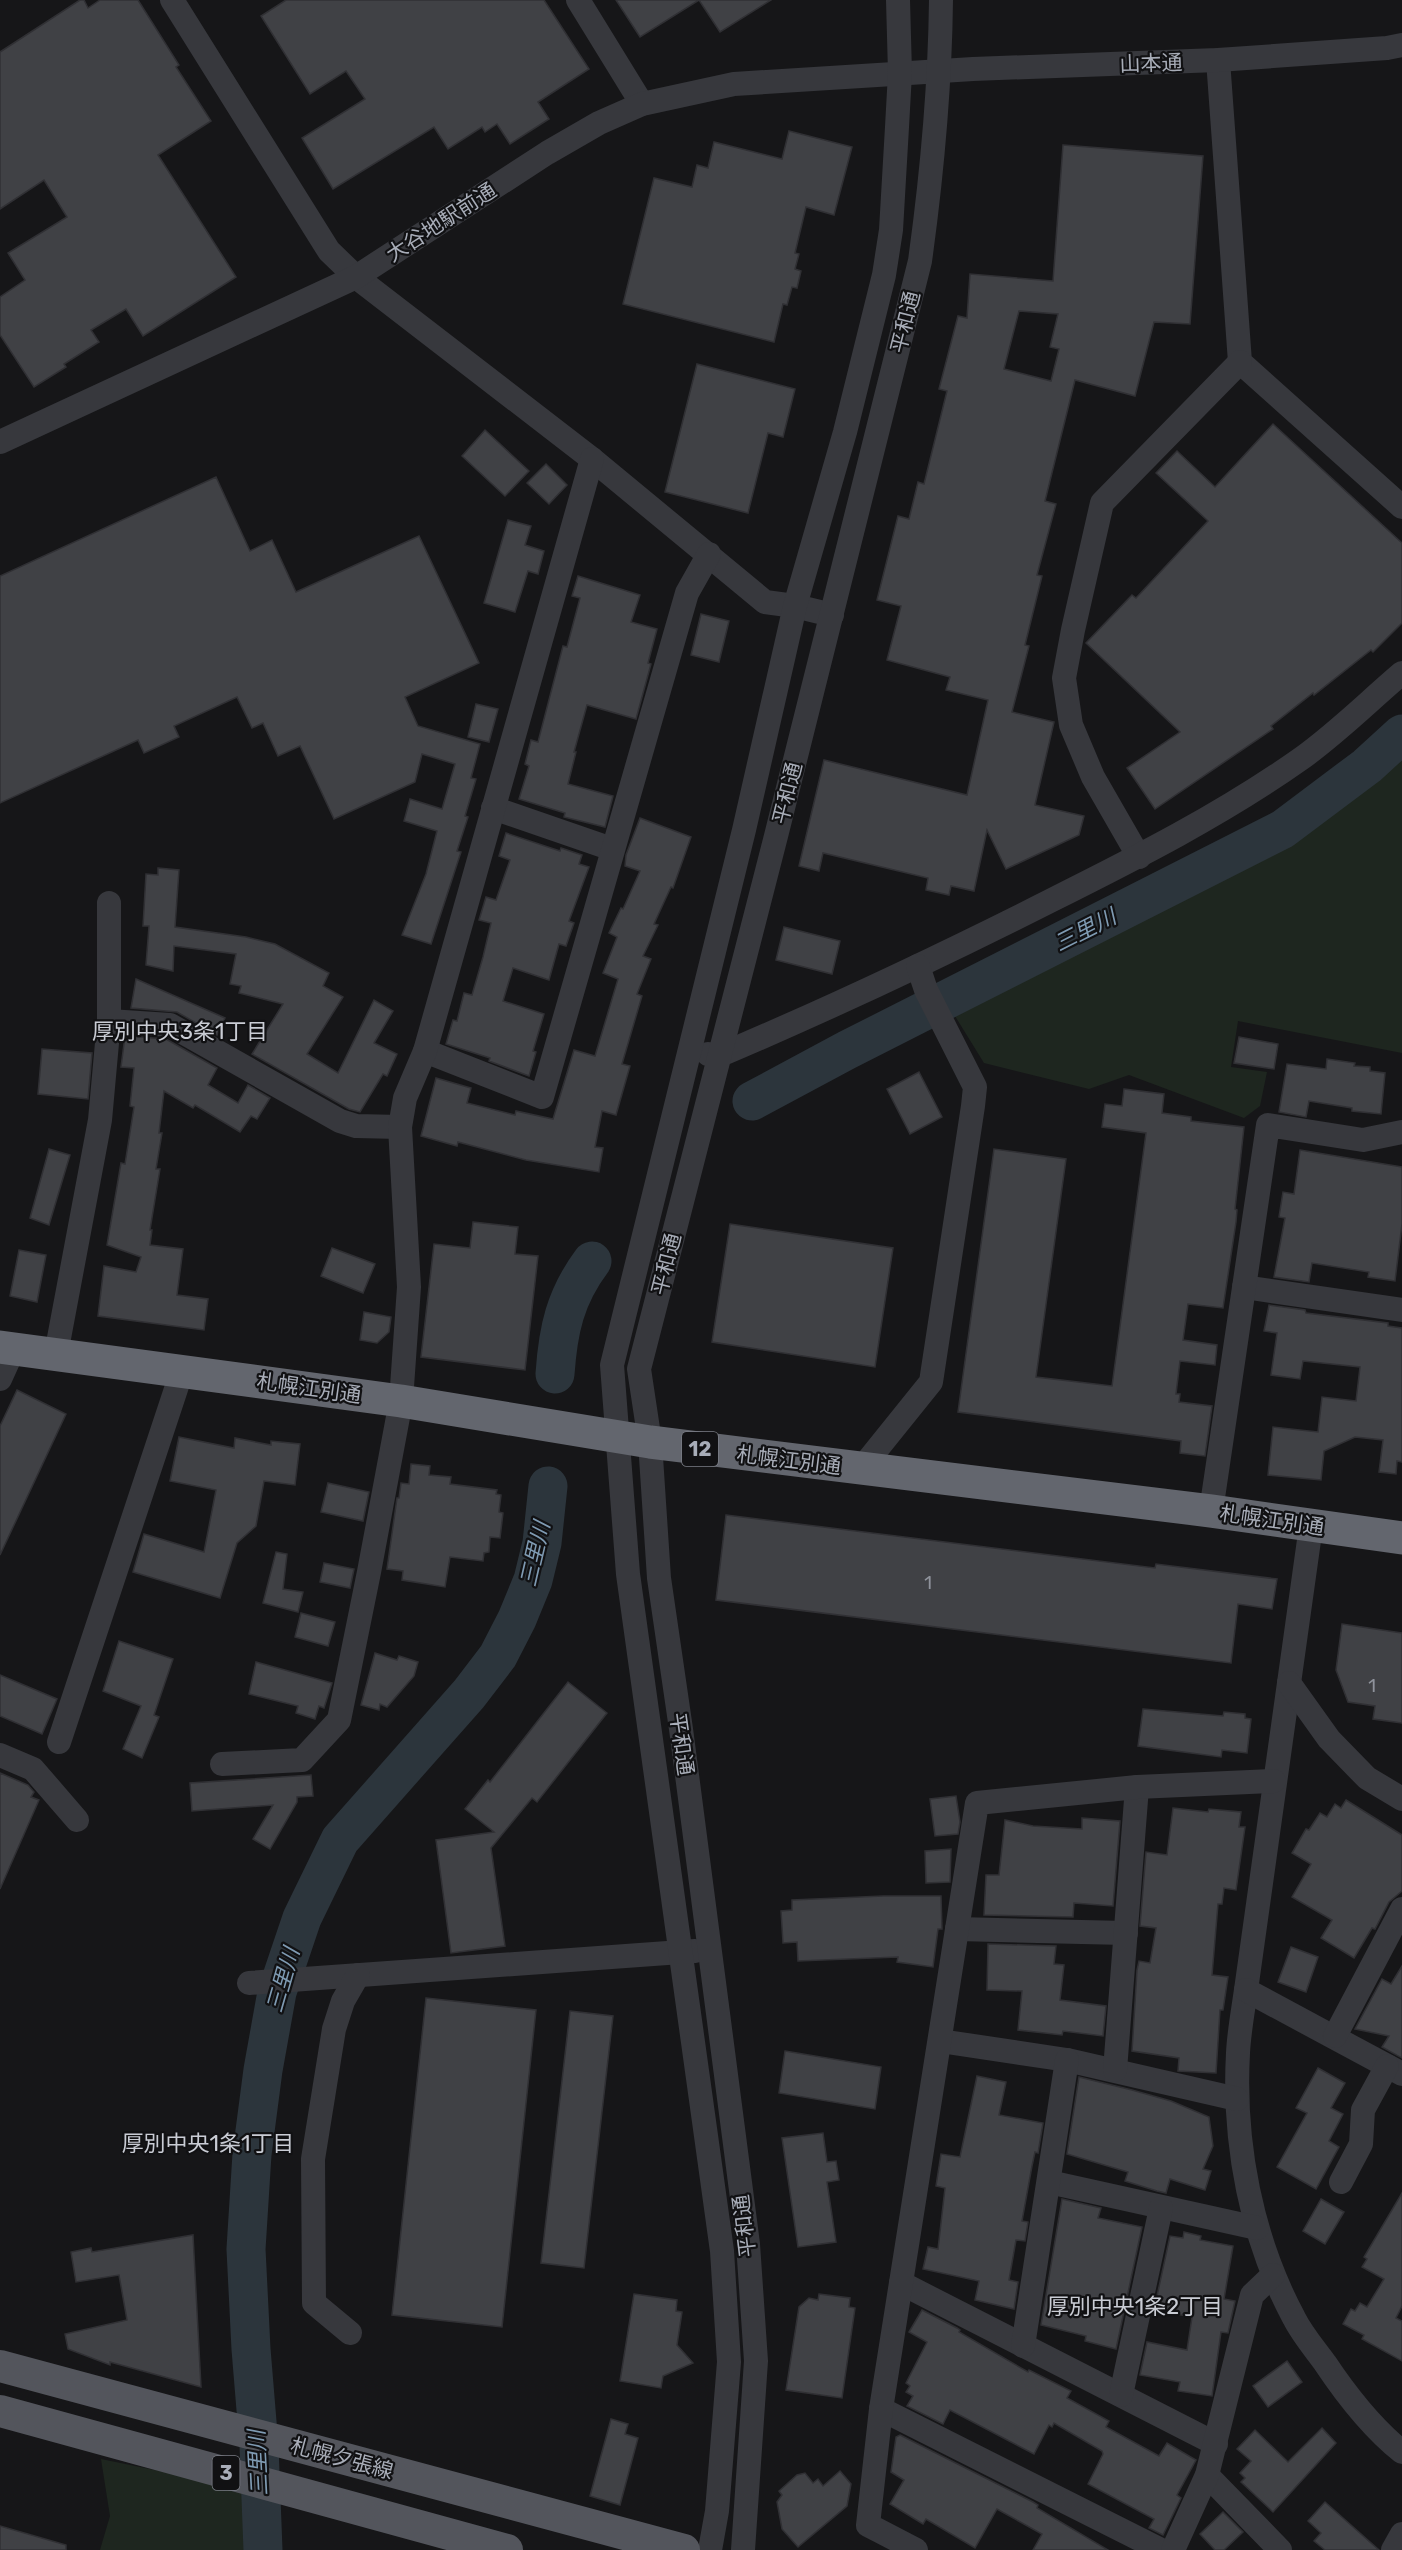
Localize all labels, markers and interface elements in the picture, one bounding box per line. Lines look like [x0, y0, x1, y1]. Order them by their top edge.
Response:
street label: 山本通 [1119, 49, 1183, 77]
street label: 大谷地駅前通 [381, 177, 501, 267]
street label: 平和通 [885, 288, 925, 356]
street label: 平和通 [767, 759, 807, 827]
water label: 三里川 [1049, 902, 1122, 957]
district label: 厚別中央3条1丁目 [92, 1018, 268, 1045]
street label: 平和通 [646, 1230, 686, 1298]
street label: 札幌江別通 [255, 1368, 363, 1408]
road number: 12 [682, 1432, 718, 1466]
street label: 札幌江別通 [735, 1441, 843, 1479]
street label: 札幌江別通 [1218, 1500, 1326, 1540]
water label: 三里川 [514, 1517, 556, 1589]
house number: 1 [924, 1572, 932, 1594]
house number: 1 [1368, 1675, 1376, 1697]
street label: 平和通 [665, 1711, 699, 1777]
water label: 三里川 [261, 1943, 306, 2015]
district label: 厚別中央1条1丁目 [122, 2130, 294, 2157]
street label: 平和通 [728, 2193, 760, 2259]
district label: 厚別中央1条2丁目 [1047, 2293, 1223, 2320]
water label: 三里川 [243, 2427, 273, 2497]
street label: 札幌夕張線 [288, 2432, 396, 2484]
road number: 3 [212, 2456, 240, 2490]

